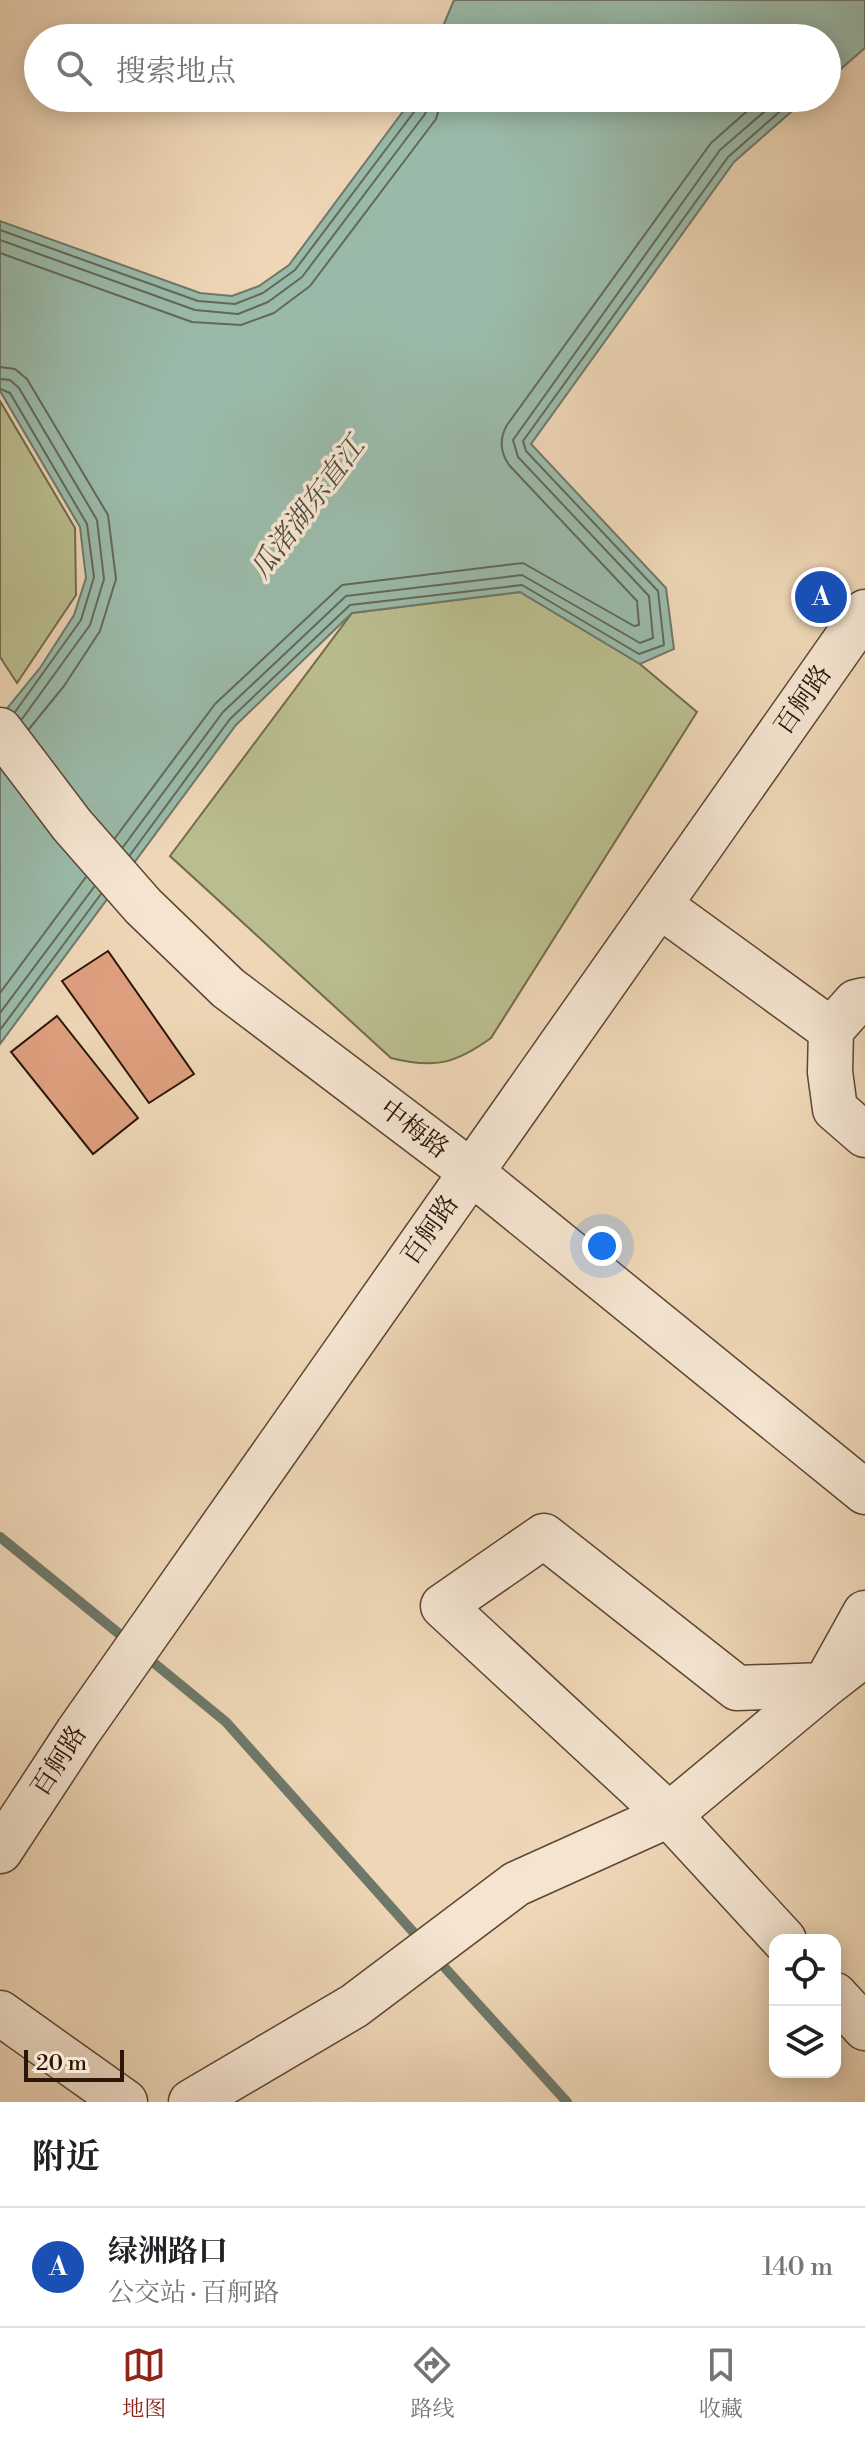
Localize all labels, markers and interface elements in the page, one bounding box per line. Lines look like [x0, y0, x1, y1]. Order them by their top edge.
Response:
search box [24, 24, 841, 112]
icon: search [52, 46, 96, 90]
text: 搜索地点 [116, 53, 236, 91]
water label: 瓜渚湖东直江 [243, 427, 375, 586]
pin: A [795, 567, 847, 627]
street label: 百舸路 [768, 659, 838, 741]
street label: 中梅路 [373, 1093, 455, 1165]
street label: 百舸路 [395, 1189, 465, 1271]
your location [582, 1226, 622, 1266]
street label: 百舸路 [24, 1720, 94, 1802]
map controls [769, 1934, 841, 2078]
button: locate [769, 1934, 841, 2006]
button: layers [769, 2006, 841, 2078]
scale bar [24, 2046, 124, 2082]
text: 20 m [36, 2050, 87, 2077]
text: 附近 [32, 2137, 100, 2179]
text: 绿洲路口 [108, 2233, 228, 2271]
text: A [49, 2251, 67, 2283]
text: 140 m [762, 2251, 833, 2283]
text: 公交站 · 百舸路 [108, 2277, 279, 2309]
tab: 地图 [122, 2343, 166, 2423]
tab: 路线 [410, 2343, 455, 2423]
tab: 收藏 [699, 2343, 743, 2423]

